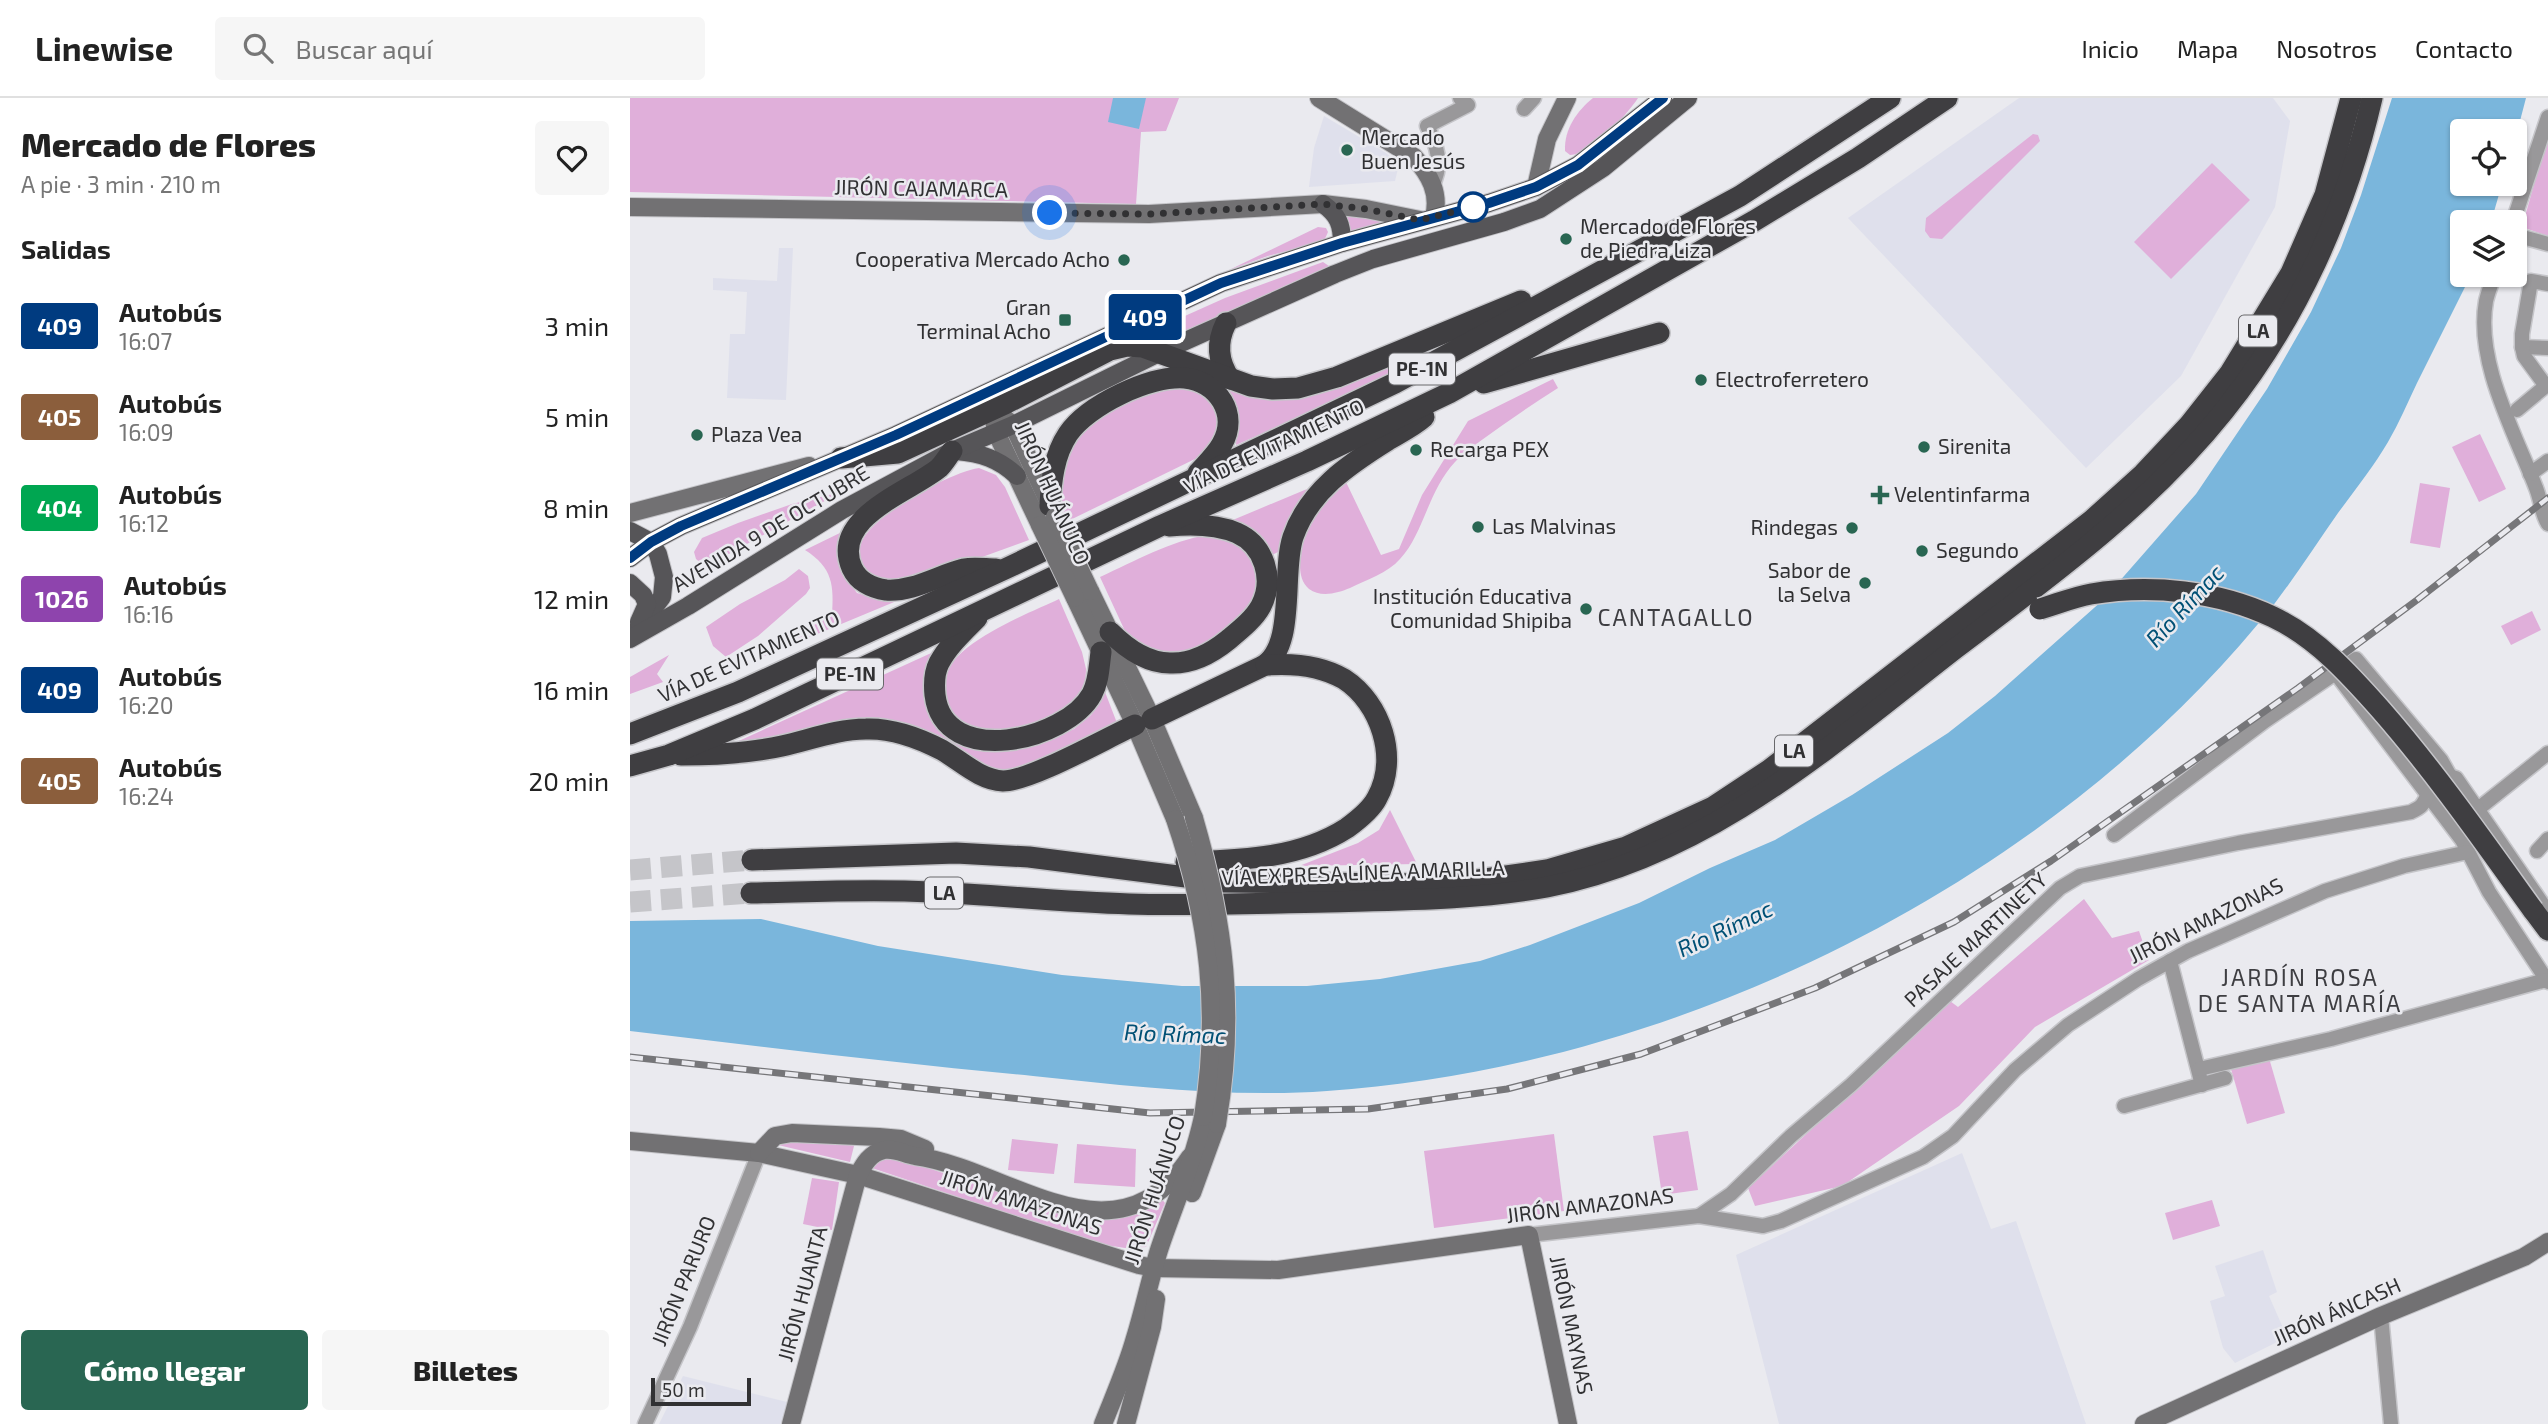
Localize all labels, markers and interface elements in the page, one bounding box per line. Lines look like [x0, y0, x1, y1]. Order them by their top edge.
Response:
search box [215, 17, 705, 80]
text: Linewise [35, 28, 173, 68]
icon: search [239, 29, 277, 67]
text: Buscar aquí [295, 33, 433, 64]
text: Inicio [2081, 34, 2139, 63]
text: Mapa [2177, 34, 2238, 63]
text: Nosotros [2276, 34, 2377, 63]
text: Contacto [2415, 34, 2513, 63]
map controls [2450, 119, 2527, 287]
button: locate [2450, 119, 2527, 196]
button: heart [535, 121, 609, 195]
text: Mercado de Flores [21, 124, 316, 164]
place label: Mercado Buen Jesús [1361, 124, 1465, 173]
marker: Mercado Buen Jesús [1339, 142, 1355, 158]
text: A pie · 3 min · 210 m [21, 170, 221, 198]
street label: JIRÓN CAJAMARCA [834, 173, 1008, 202]
unlabelled marker [1458, 192, 1488, 222]
your location [1032, 195, 1067, 230]
button: layers [2450, 210, 2527, 287]
place label: Mercado de Flores de Piedra Liza [1580, 213, 1756, 262]
marker: Mercado de Flores de Piedra Liza [1558, 231, 1574, 247]
text: Salidas [21, 233, 111, 264]
place label: Cooperativa Mercado Acho [855, 246, 1110, 271]
marker: Cooperativa Mercado Acho [1116, 252, 1132, 268]
place label: Gran Terminal Acho [917, 294, 1051, 343]
line badge: 409 [1105, 294, 1185, 340]
text: Autobús [119, 296, 222, 327]
text: 409 [1123, 302, 1167, 331]
text: 3 min [544, 310, 609, 341]
text: 409 [37, 311, 82, 340]
marker: Gran Terminal Acho [1057, 312, 1073, 328]
road number: LA [2239, 316, 2277, 346]
text: 16:07 [119, 327, 172, 355]
road number: PE-1N [1389, 354, 1455, 384]
place label: Electroferretero [1715, 366, 1869, 391]
marker: Electroferretero [1693, 372, 1709, 388]
text: Autobús [119, 387, 222, 418]
street label: VÍA DE EVITAMIENTO [1179, 393, 1368, 498]
text: 5 min [545, 401, 609, 432]
text: 405 [38, 402, 81, 431]
street label: JIRÓN HUÁNUCO [1010, 417, 1096, 568]
text: 16:09 [119, 418, 174, 446]
place label: Plaza Vea [711, 421, 802, 446]
marker: Plaza Vea [689, 427, 705, 443]
place label: Sirenita [1938, 433, 2011, 458]
place label: Recarga PEX [1430, 436, 1549, 461]
marker: Sirenita [1916, 439, 1932, 455]
marker: Recarga PEX [1408, 442, 1424, 458]
street label: AVENIDA 9 DE OCTUBRE [667, 459, 873, 596]
text: Autobús [119, 478, 222, 509]
place label: Velentinfarma [1894, 481, 2030, 506]
marker: Velentinfarma [1872, 487, 1888, 503]
text: 8 min [543, 492, 609, 523]
text: 404 [37, 493, 82, 522]
text: 16:12 [119, 509, 169, 537]
place label: Las Malvinas [1492, 513, 1616, 538]
place label: Rindegas [1750, 514, 1838, 539]
marker: Las Malvinas [1470, 519, 1486, 535]
marker: Rindegas [1844, 520, 1860, 536]
place label: Segundo [1936, 537, 2019, 562]
marker: Segundo [1914, 543, 1930, 559]
place label: Sabor de la Selva [1768, 557, 1851, 606]
water label: Río Rímac [2139, 558, 2229, 652]
text: Autobús [124, 569, 227, 600]
marker: Sabor de la Selva [1857, 575, 1873, 591]
text: 12 min [534, 583, 609, 614]
place label: Institución Educativa Comunidad Shipiba [1373, 583, 1572, 632]
text: 1026 [35, 584, 89, 613]
text: 16:16 [124, 600, 174, 628]
marker: Institución Educativa Comunidad Shipiba [1578, 601, 1594, 617]
district label: CANTAGALLO [1597, 603, 1755, 631]
street label: VÍA DE EVITAMIENTO [654, 604, 843, 707]
road number: PE-1N [817, 659, 883, 690]
text: Autobús [119, 660, 222, 691]
text: 16 min [534, 674, 609, 705]
text: 409 [37, 675, 82, 704]
text: 16:20 [119, 691, 174, 719]
road number: LA [1775, 736, 1813, 766]
text: Autobús [119, 751, 222, 782]
text: 20 min [529, 765, 609, 796]
text: 405 [38, 766, 81, 795]
text: 16:24 [119, 782, 174, 810]
street label: VÍA EXPRESA LÍNEA AMARILLA [1221, 854, 1505, 889]
street label: PASAJE MARTINETY [1899, 866, 2051, 1011]
street label: JIRÓN AMAZONAS [2124, 871, 2287, 968]
road number: LA [925, 878, 963, 908]
water label: Río Rímac [1672, 894, 1777, 962]
district label: JARDÍN ROSA DE SANTA MARÍA [2198, 963, 2402, 1017]
water label: Río Rímac [1123, 1017, 1227, 1049]
street label: JIRÓN HUÁNUCO [1118, 1112, 1189, 1267]
street label: JIRÓN AMAZONAS [937, 1164, 1106, 1240]
street label: JIRÓN AMAZONAS [1505, 1182, 1675, 1227]
street label: JIRÓN PARURO [645, 1212, 720, 1349]
street label: JIRÓN HUANTA [771, 1223, 832, 1364]
street label: JIRÓN MAYNAS [1546, 1253, 1599, 1396]
street label: JIRÓN ÁNCASH [2269, 1271, 2404, 1350]
button: Cómo llegar [21, 1330, 308, 1410]
button: Billetes [322, 1330, 609, 1410]
scale bar [651, 1375, 751, 1407]
text: 50 m [662, 1378, 705, 1401]

